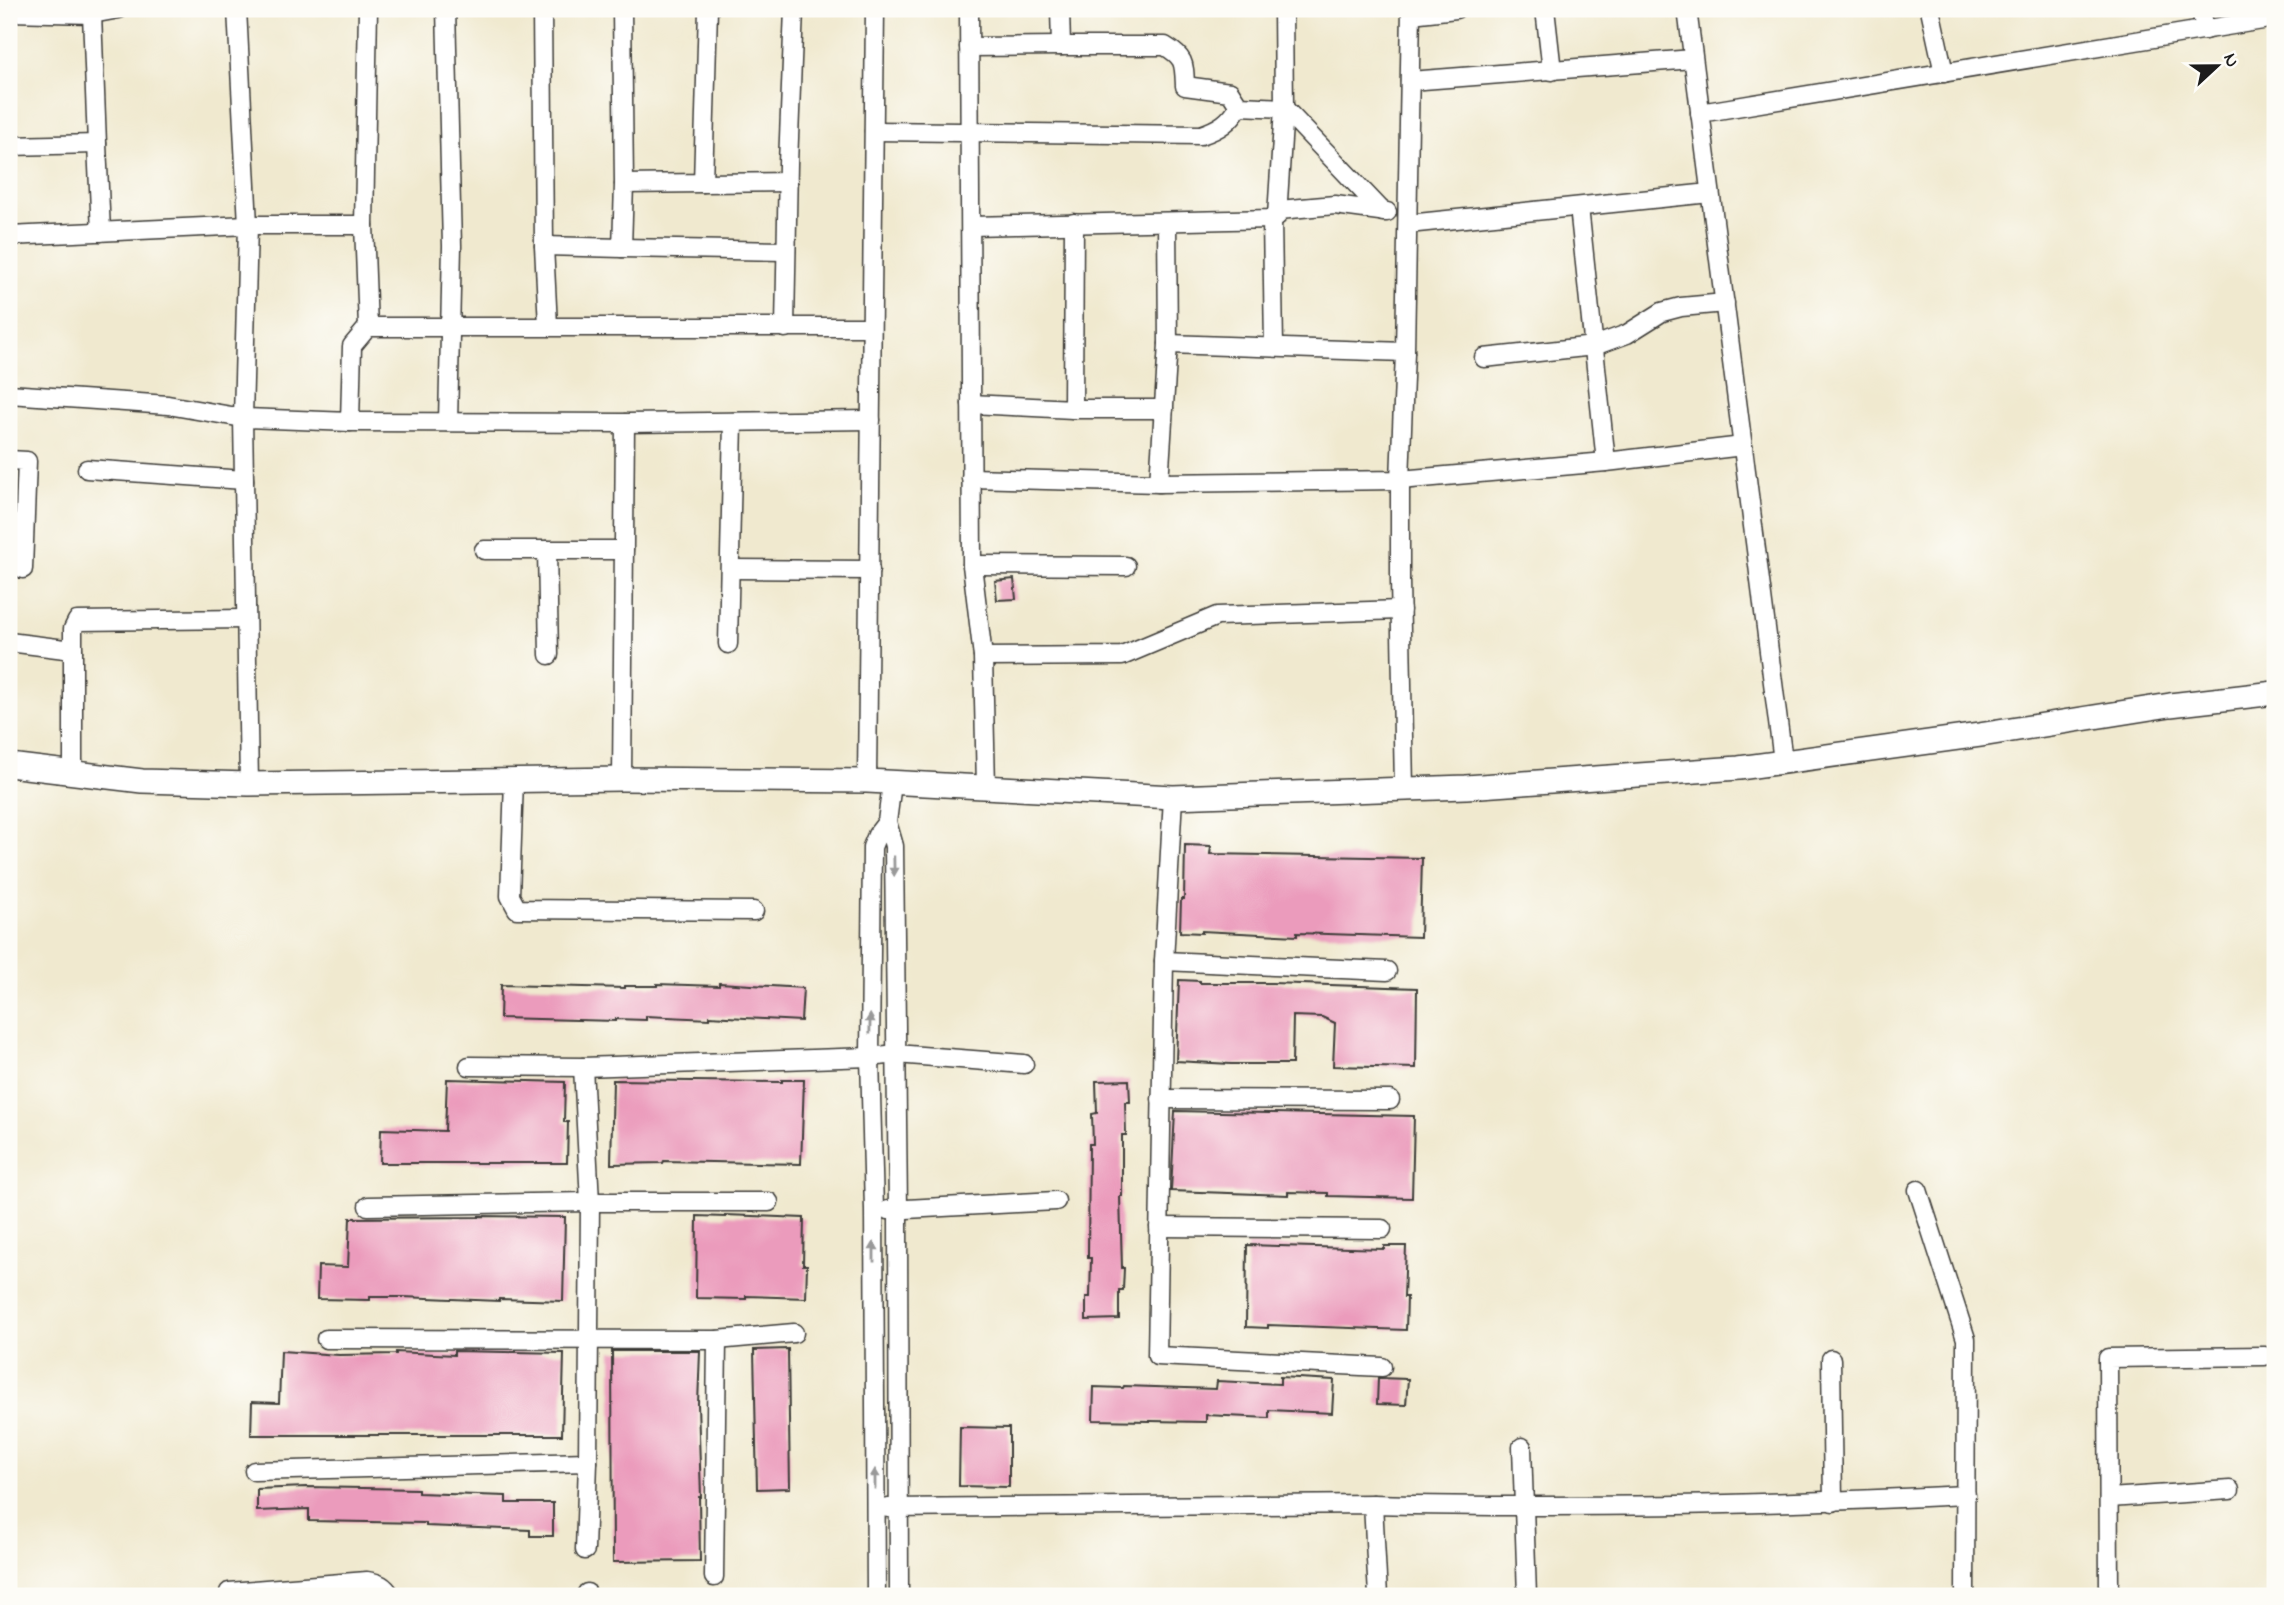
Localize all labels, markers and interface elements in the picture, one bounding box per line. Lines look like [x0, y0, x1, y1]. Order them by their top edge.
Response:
north arrow [2182, 32, 2252, 102]
text: N [2216, 50, 2245, 72]
one-way arrow [888, 856, 900, 878]
one-way arrow [864, 1013, 876, 1035]
one-way arrow [868, 1240, 880, 1262]
one-way arrow [869, 1468, 881, 1490]

